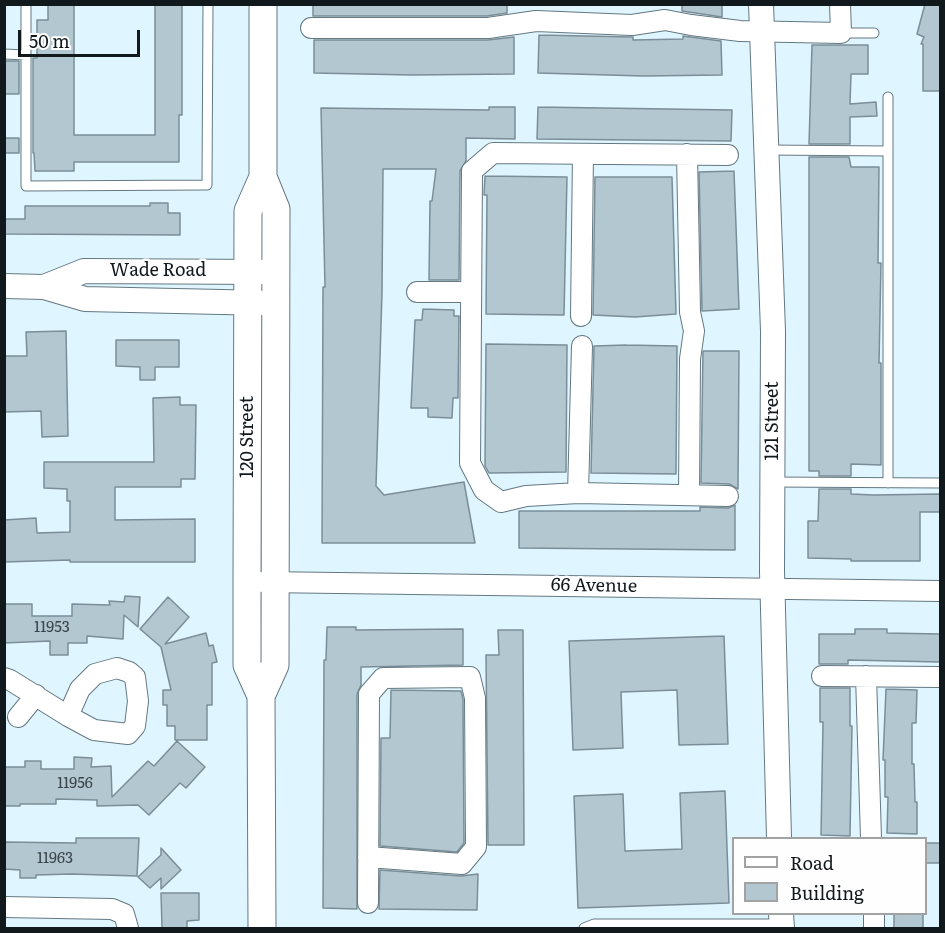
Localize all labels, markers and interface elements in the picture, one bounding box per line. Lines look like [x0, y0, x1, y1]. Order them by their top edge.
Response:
scale bar [21, 18, 142, 56]
text: 50 m [29, 27, 70, 54]
street label: Wade Road [110, 260, 206, 282]
street label: 121 Street [762, 382, 784, 460]
street label: 120 Street [237, 396, 259, 478]
street label: 66 Avenue [551, 574, 637, 598]
house number: 11953 [34, 619, 70, 637]
house number: 11956 [57, 775, 93, 793]
legend [732, 837, 927, 915]
text: Road [790, 849, 834, 876]
house number: 11963 [37, 850, 73, 868]
text: Building [790, 879, 864, 906]

